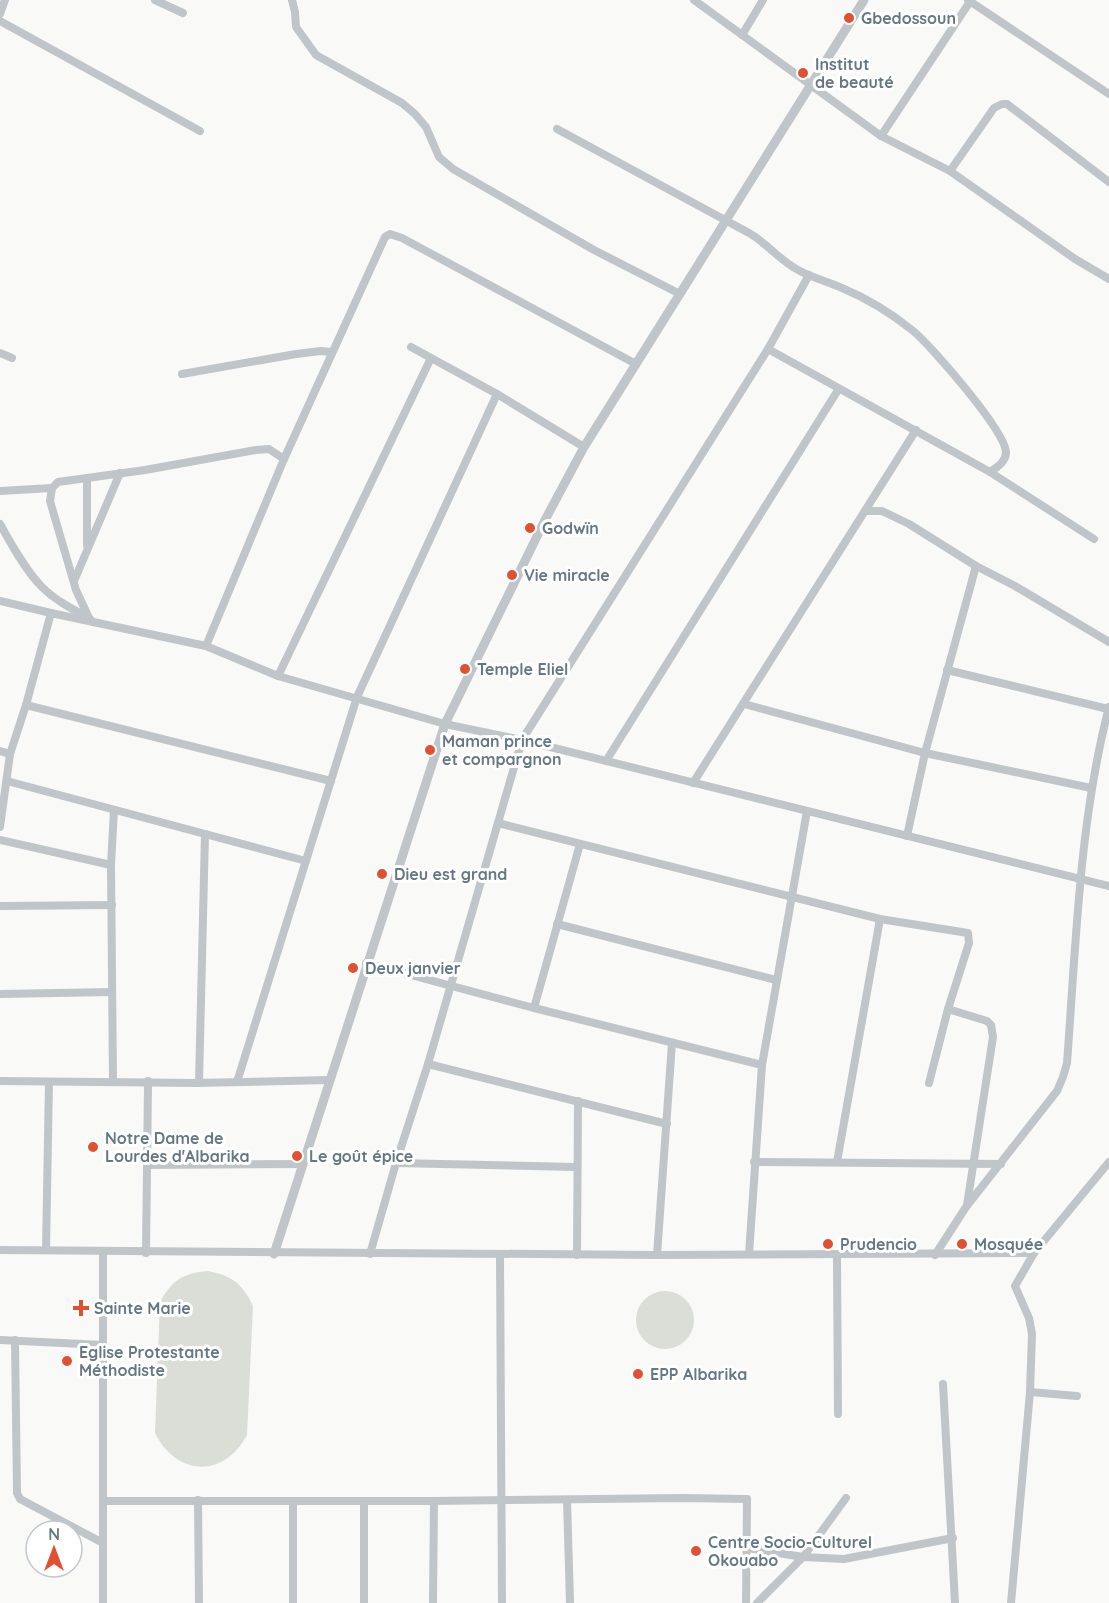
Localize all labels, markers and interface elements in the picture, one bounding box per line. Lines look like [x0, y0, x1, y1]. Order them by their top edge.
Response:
place label: Gbedossoun [861, 8, 956, 28]
marker: Gbedossoun [842, 11, 856, 25]
place label: Institut de beauté [815, 54, 894, 92]
marker: Institut de beauté [796, 66, 810, 80]
place label: Godwïn [542, 518, 599, 538]
marker: Godwïn [523, 521, 537, 535]
place label: Vie miracle [524, 565, 610, 585]
marker: Vie miracle [505, 568, 519, 582]
place label: Temple Eliel [477, 659, 568, 679]
marker: Temple Eliel [458, 662, 472, 676]
place label: Maman prince et compargnon [442, 731, 562, 769]
marker: Maman prince et compargnon [423, 743, 437, 757]
place label: Dieu est grand [394, 864, 507, 884]
marker: Dieu est grand [375, 867, 389, 881]
place label: Deux janvier [365, 958, 461, 978]
marker: Deux janvier [346, 961, 360, 975]
place label: Notre Dame de Lourdes d'Albarika [105, 1128, 250, 1166]
marker: Notre Dame de Lourdes d'Albarika [86, 1140, 100, 1154]
place label: Le goût épice [309, 1146, 413, 1166]
marker: Le goût épice [290, 1149, 304, 1163]
place label: Prudencio [840, 1234, 917, 1254]
place label: Mosquée [974, 1234, 1043, 1254]
marker: Prudencio [821, 1237, 835, 1251]
marker: Mosquée [955, 1237, 969, 1251]
place label: Sainte Marie [94, 1298, 191, 1318]
marker: Sainte Marie [72, 1299, 90, 1317]
place label: Eglise Protestante Méthodiste [79, 1342, 220, 1380]
marker: Eglise Protestante Méthodiste [60, 1354, 74, 1368]
place label: EPP Albarika [650, 1364, 747, 1384]
marker: EPP Albarika [631, 1367, 645, 1381]
north arrow [24, 1519, 84, 1579]
text: N [48, 1524, 60, 1544]
place label: Centre Socio-Culturel Okouabo [708, 1532, 872, 1570]
marker: Centre Socio-Culturel Okouabo [689, 1544, 703, 1558]

